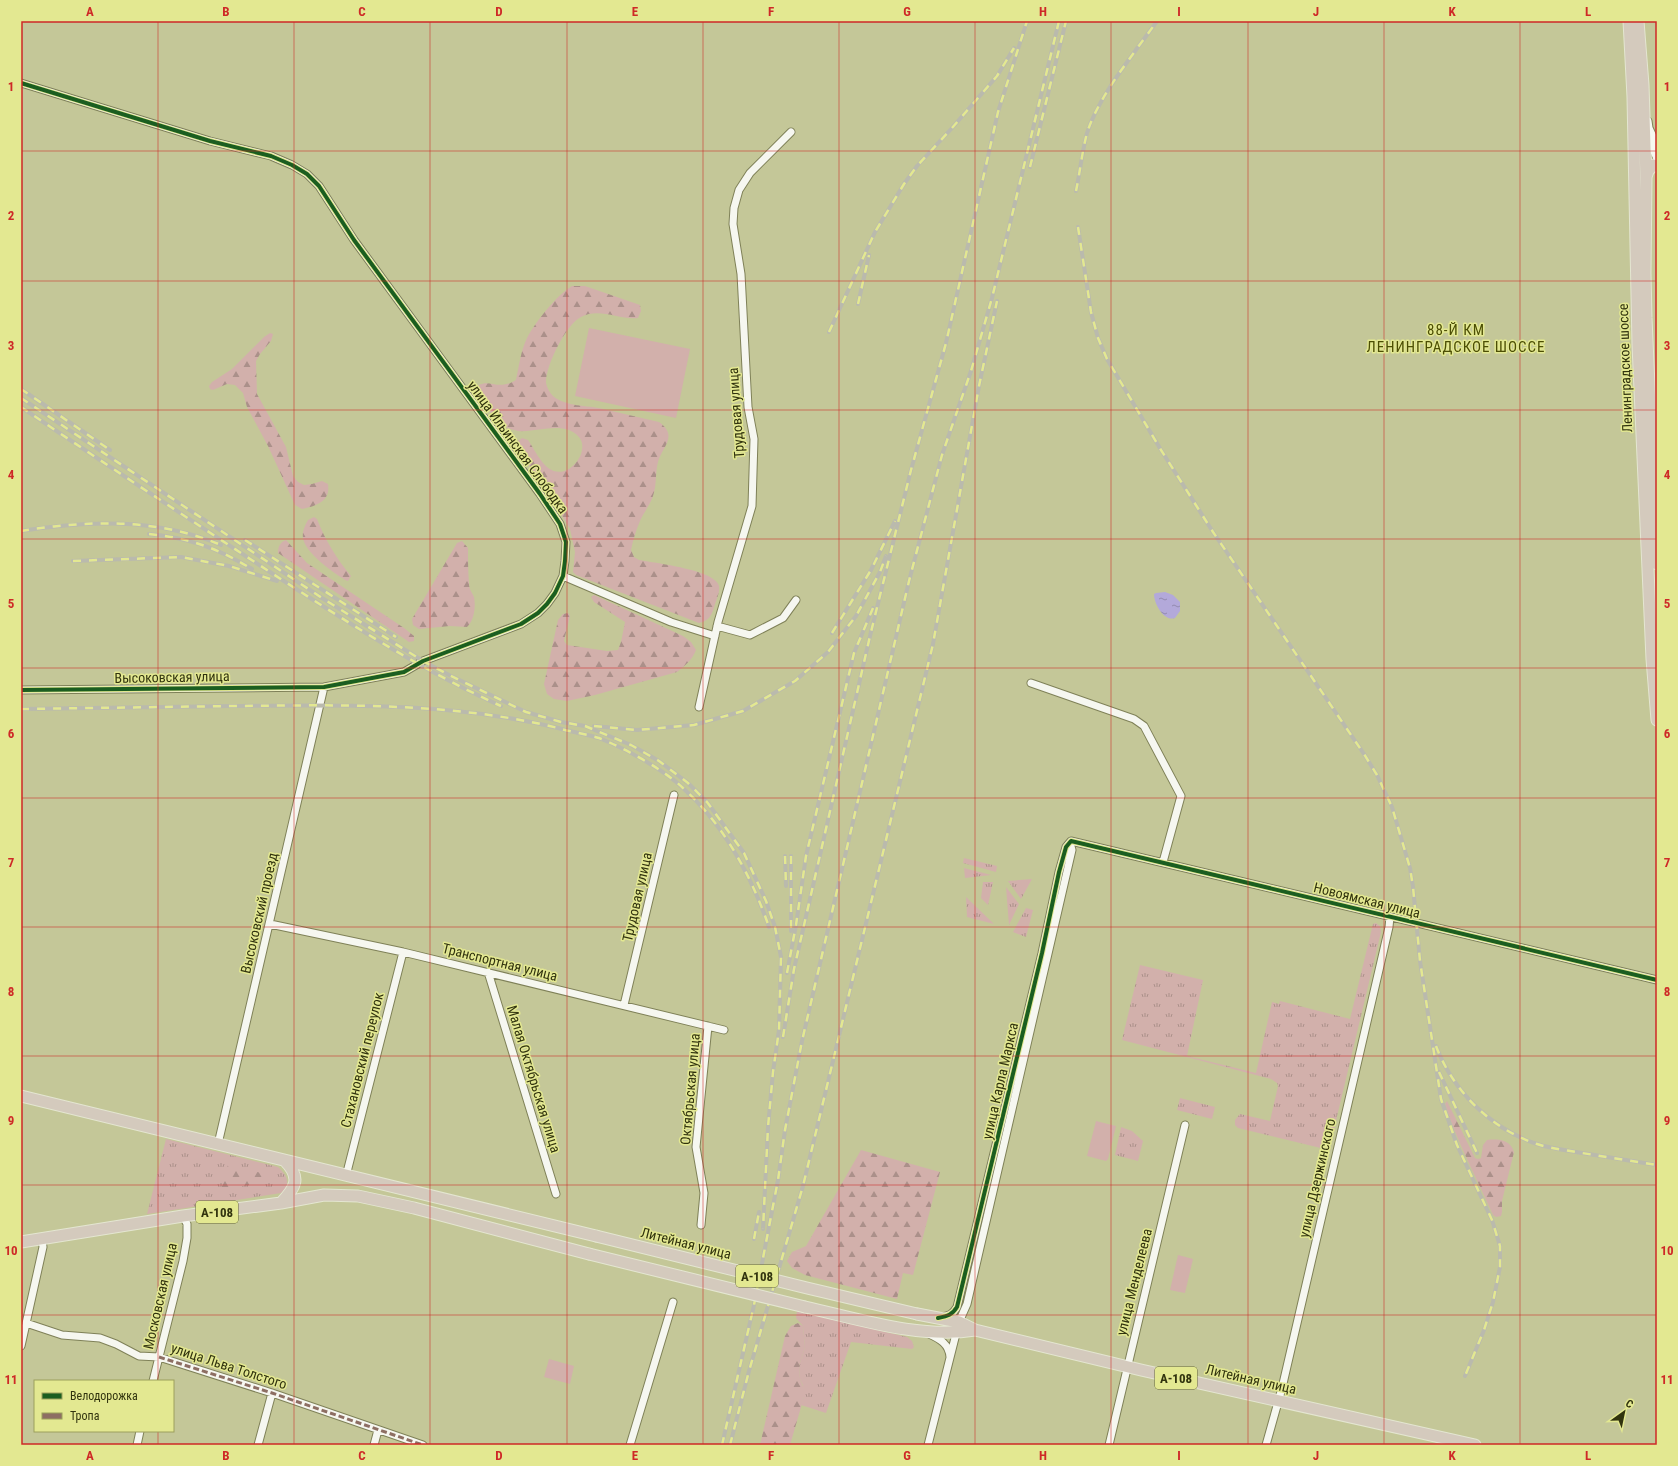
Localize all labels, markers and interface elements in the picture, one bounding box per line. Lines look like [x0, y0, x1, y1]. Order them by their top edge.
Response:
text: A [86, 4, 94, 19]
text: B [222, 4, 230, 19]
text: C [358, 4, 366, 19]
text: D [495, 4, 503, 19]
text: E [632, 4, 639, 19]
text: F [768, 4, 774, 19]
text: G [903, 4, 911, 19]
text: H [1039, 4, 1047, 19]
text: I [1177, 4, 1181, 19]
text: J [1313, 4, 1319, 19]
text: K [1448, 4, 1456, 19]
text: L [1585, 4, 1591, 19]
text: 1 [8, 79, 14, 94]
text: 1 [1664, 79, 1670, 94]
text: 2 [8, 208, 15, 223]
text: 2 [1664, 208, 1671, 223]
street label: Ленинградское шоссе [1615, 303, 1635, 433]
district label: 88-Й КМ ЛЕНИНГРАДСКОЕ ШОССЕ [1366, 321, 1546, 356]
text: 3 [8, 338, 14, 353]
text: 3 [1664, 338, 1670, 353]
street label: Трудовая улица [725, 367, 747, 459]
street label: улица Ильинская Слободка [464, 377, 572, 517]
text: 4 [8, 467, 15, 482]
text: 4 [1664, 467, 1671, 482]
text: 5 [8, 596, 15, 611]
text: 5 [1664, 596, 1671, 611]
street label: Высоковская улица [114, 668, 230, 686]
text: 6 [8, 726, 15, 741]
text: 6 [1664, 726, 1671, 741]
street label: Высоковский проезд [237, 851, 281, 975]
street label: Трудовая улица [619, 851, 655, 943]
text: 7 [8, 855, 15, 870]
text: 7 [1664, 855, 1671, 870]
street label: Новоямская улица [1312, 879, 1422, 921]
street label: Транспортная улица [441, 940, 559, 984]
text: 8 [8, 984, 14, 999]
text: 8 [1664, 984, 1670, 999]
street label: Стахановский переулок [337, 991, 387, 1129]
street label: Малая Октябрьская улица [504, 1004, 564, 1154]
street label: улица Карла Маркса [979, 1021, 1021, 1141]
street label: Октябрьская улица [677, 1033, 703, 1145]
text: 9 [8, 1113, 14, 1128]
text: 9 [1664, 1113, 1670, 1128]
street label: улица Дзержинского [1296, 1117, 1338, 1239]
road number: А-108 [196, 1201, 238, 1223]
street label: Литейная улица [639, 1224, 733, 1262]
street label: улица Менделеева [1113, 1227, 1155, 1337]
street label: Московская улица [140, 1241, 180, 1351]
text: 10 [4, 1243, 18, 1258]
text: 10 [1660, 1243, 1674, 1258]
road number: А-108 [736, 1265, 778, 1287]
street label: улица Льва Толстого [169, 1340, 289, 1392]
street label: Литейная улица [1204, 1361, 1298, 1397]
road number: А-108 [1155, 1367, 1197, 1389]
text: 11 [4, 1372, 18, 1387]
text: 11 [1660, 1372, 1674, 1387]
legend [34, 1380, 174, 1432]
text: Велодорожка [70, 1389, 138, 1403]
north arrow [1604, 1392, 1644, 1432]
text: С [1623, 1397, 1635, 1411]
text: Тропа [70, 1409, 100, 1423]
text: A [86, 1448, 94, 1463]
text: B [222, 1448, 230, 1463]
text: C [358, 1448, 366, 1463]
text: D [495, 1448, 503, 1463]
text: E [632, 1448, 639, 1463]
text: F [768, 1448, 774, 1463]
text: G [903, 1448, 911, 1463]
text: H [1039, 1448, 1047, 1463]
text: I [1177, 1448, 1181, 1463]
text: J [1313, 1448, 1319, 1463]
text: K [1448, 1448, 1456, 1463]
text: L [1585, 1448, 1591, 1463]

